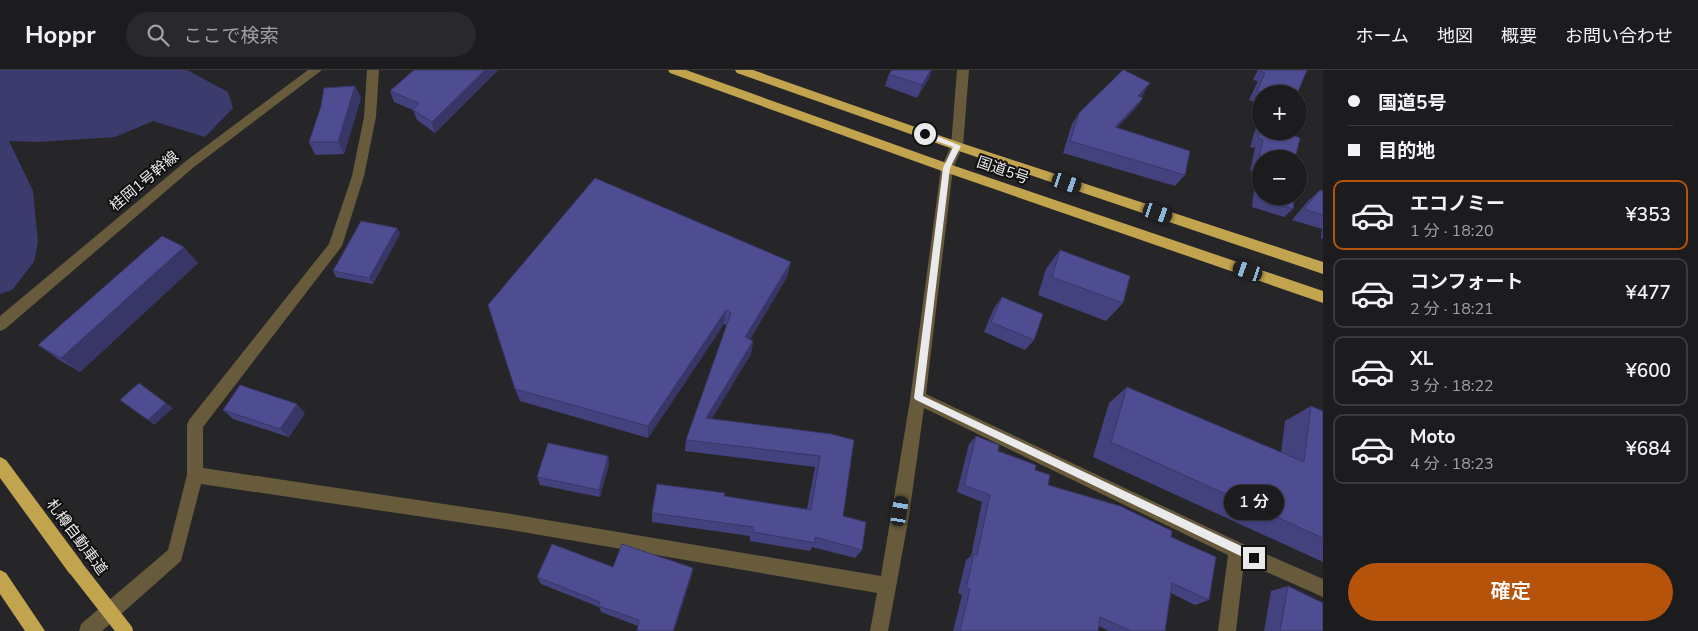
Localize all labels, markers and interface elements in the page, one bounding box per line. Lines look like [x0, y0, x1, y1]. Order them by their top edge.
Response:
search box [126, 12, 476, 57]
text: Hoppr [25, 19, 96, 51]
icon: search [144, 21, 172, 49]
text: ここで検索 [184, 23, 279, 49]
text: ホーム [1356, 24, 1409, 48]
text: 地図 [1437, 24, 1473, 48]
text: 概要 [1501, 24, 1537, 48]
text: お問い合わせ [1565, 24, 1673, 48]
map controls [1252, 85, 1307, 205]
button: + [1252, 85, 1307, 140]
text: 国道5号 [1378, 90, 1446, 116]
route start [914, 123, 936, 145]
text: 目的地 [1378, 138, 1435, 164]
street label: 桂岡1号幹線 [105, 146, 183, 216]
button: − [1252, 150, 1307, 205]
street label: 国道5号 [974, 152, 1032, 188]
car [1050, 171, 1083, 195]
text: エコノミー [1410, 191, 1505, 217]
icon: car [1350, 193, 1395, 238]
car [1141, 201, 1174, 225]
text: ¥353 [1625, 202, 1671, 228]
text: 1 分 · 18:20 [1410, 220, 1494, 242]
car [1231, 259, 1264, 283]
text: コンフォート [1410, 269, 1523, 295]
icon: car [1350, 271, 1395, 316]
text: ¥477 [1625, 280, 1671, 306]
text: 2 分 · 18:21 [1410, 298, 1494, 320]
text: XL [1410, 346, 1433, 372]
icon: car [1350, 349, 1395, 394]
text: ¥600 [1625, 358, 1671, 384]
text: 3 分 · 18:22 [1410, 375, 1494, 397]
text: Moto [1410, 424, 1456, 450]
icon: car [1350, 427, 1395, 472]
text: ¥684 [1625, 436, 1671, 462]
text: 4 分 · 18:23 [1410, 453, 1494, 475]
callout: 1 分 [1224, 486, 1284, 520]
text: 1 分 [1239, 491, 1269, 513]
street label: 札樽自動車道 [42, 495, 112, 579]
car [890, 495, 909, 527]
route end [1243, 547, 1265, 569]
button: 確定 [1348, 563, 1673, 621]

